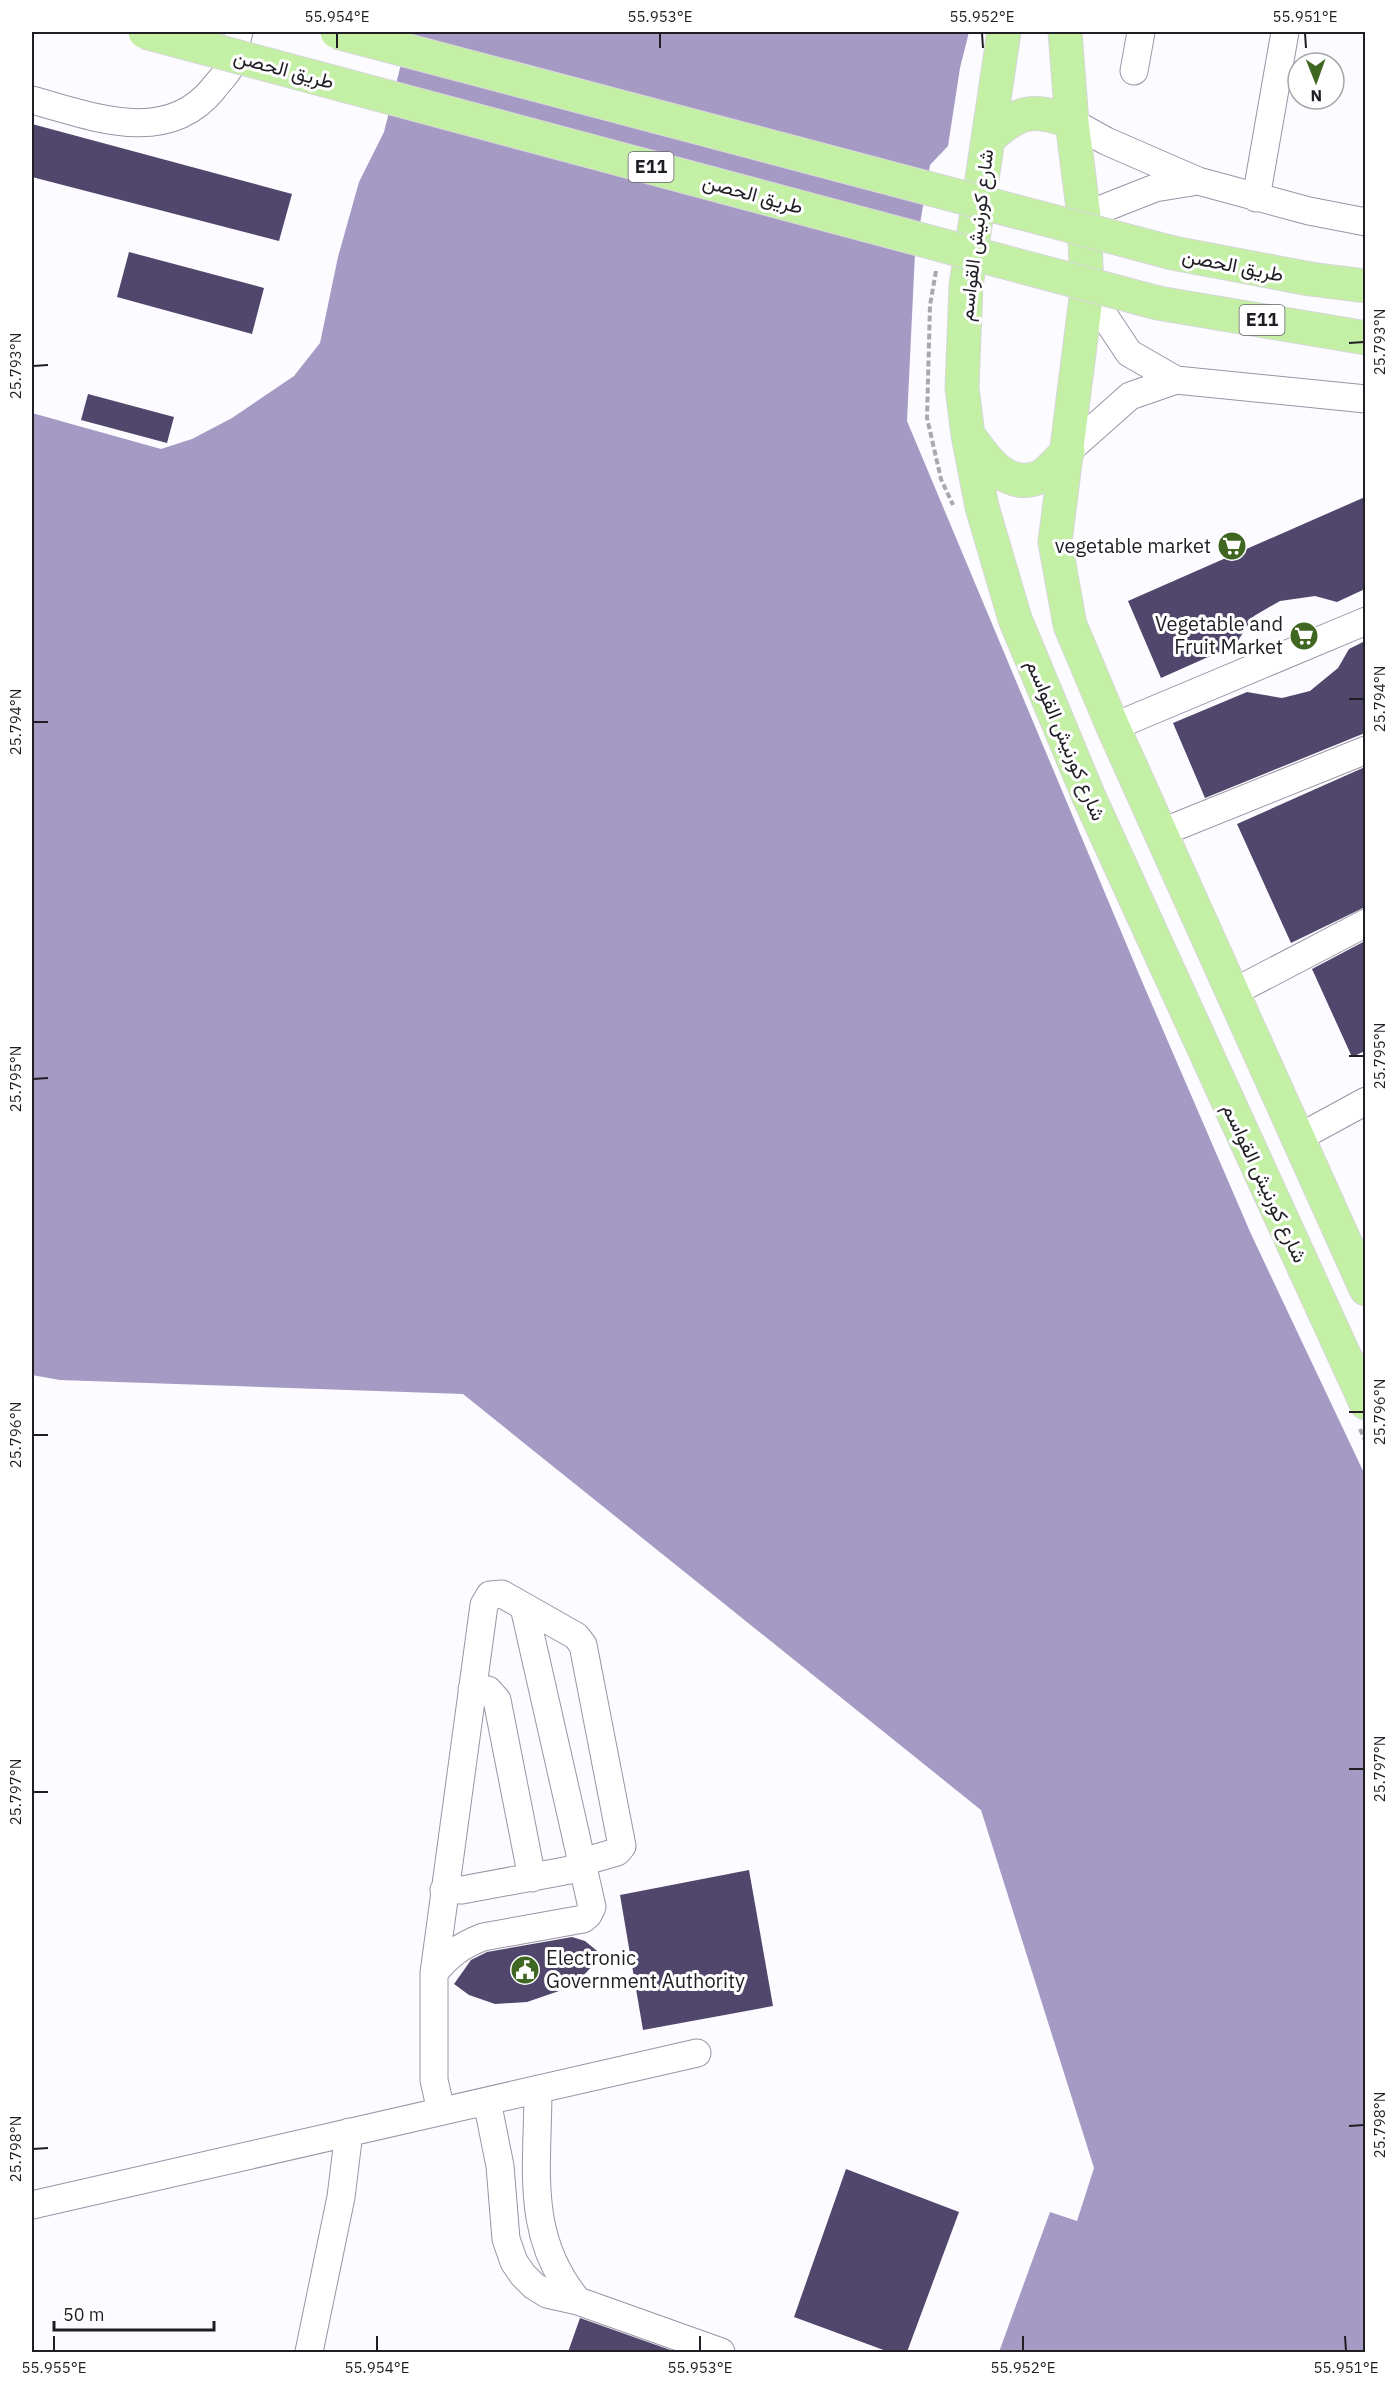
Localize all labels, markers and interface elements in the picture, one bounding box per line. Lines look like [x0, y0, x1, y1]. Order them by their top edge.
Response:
text: 55.954°E [305, 7, 369, 26]
text: 55.953°E [628, 7, 692, 26]
text: 55.952°E [950, 7, 1014, 26]
text: 55.951°E [1273, 7, 1337, 26]
street label: طريق الحصن [231, 42, 337, 95]
north arrow [1286, 51, 1346, 111]
text: N [1310, 86, 1322, 106]
street label: شارع كورنيش القواسم [952, 147, 1000, 323]
road number: E11 [628, 152, 674, 182]
street label: طريق الحصن [700, 167, 806, 220]
street label: طريق الحصن [1180, 241, 1286, 288]
road number: E11 [1240, 305, 1284, 335]
text: 25.793°N [1370, 309, 1389, 375]
text: 25.793°N [6, 333, 25, 399]
supermarket icon: vegetable market [1216, 530, 1248, 562]
place label: vegetable market [1055, 532, 1211, 559]
place label: Vegetable and Fruit Market [1155, 610, 1283, 660]
supermarket icon: Vegetable and Fruit Market [1288, 620, 1320, 652]
street label: شارع كورنيش القواسم [1019, 655, 1113, 825]
text: 25.794°N [1370, 666, 1389, 732]
text: 25.794°N [6, 689, 25, 755]
text: 25.795°N [1370, 1023, 1389, 1089]
text: 25.795°N [6, 1046, 25, 1112]
street label: شارع كورنيش القواسم [1216, 1099, 1314, 1267]
text: 25.796°N [1370, 1379, 1389, 1445]
text: 25.796°N [6, 1402, 25, 1468]
text: 25.797°N [1370, 1736, 1389, 1802]
text: 25.797°N [6, 1759, 25, 1825]
place label: Electronic Government Authority [546, 1944, 745, 1994]
public building icon: Electronic Government Authority [509, 1954, 541, 1986]
text: 25.798°N [1370, 2092, 1389, 2158]
text: 25.798°N [6, 2116, 25, 2182]
scale bar [54, 2294, 214, 2332]
text: 50 m [63, 2303, 105, 2326]
text: 55.955°E [22, 2358, 86, 2377]
text: 55.954°E [345, 2358, 409, 2377]
text: 55.953°E [668, 2358, 732, 2377]
text: 55.952°E [991, 2358, 1055, 2377]
text: 55.951°E [1314, 2358, 1378, 2377]

